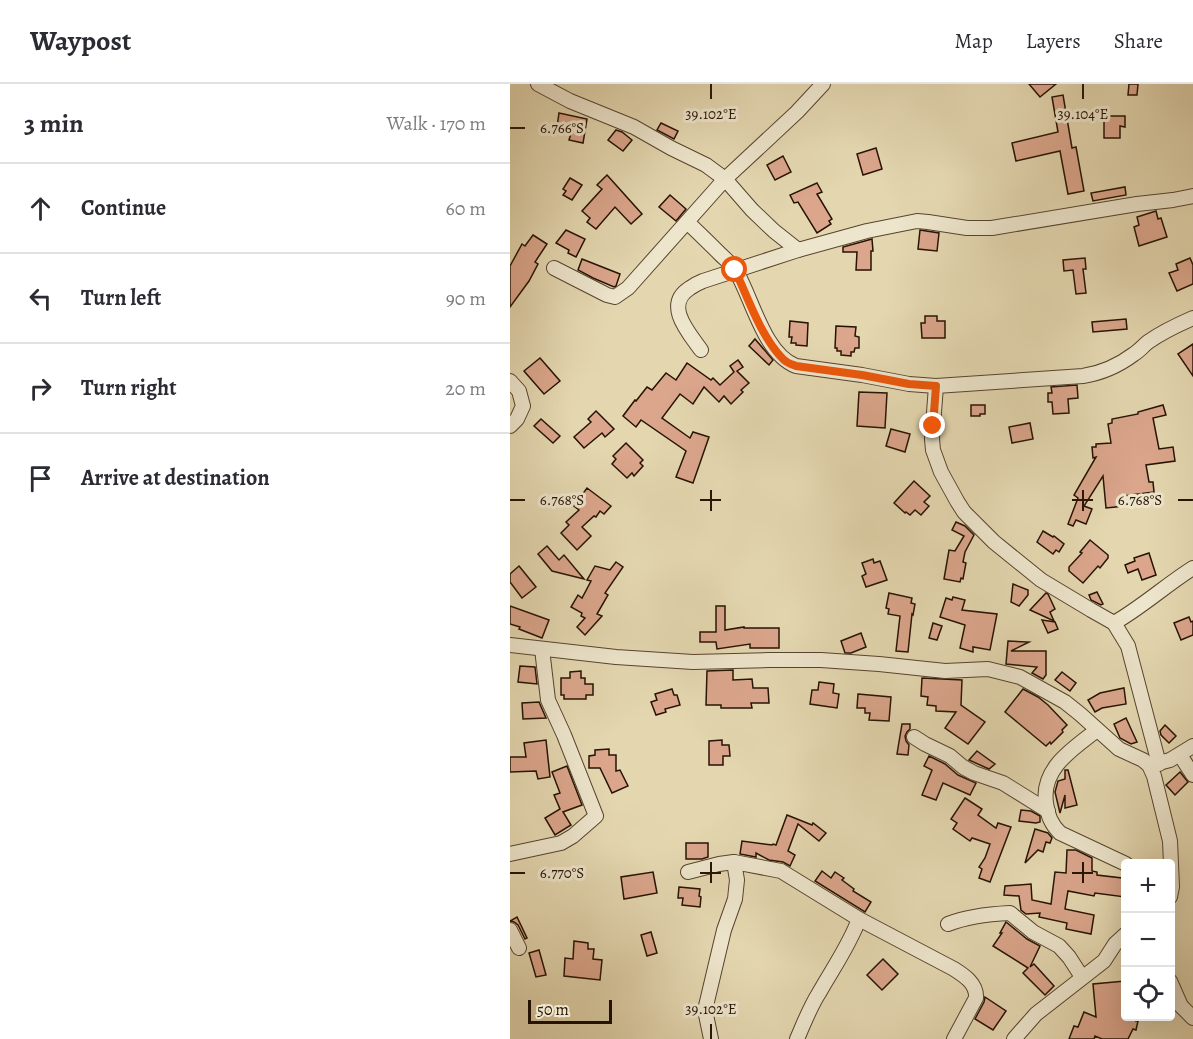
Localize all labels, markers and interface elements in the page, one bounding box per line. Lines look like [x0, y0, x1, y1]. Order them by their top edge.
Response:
text: Waypost [30, 22, 131, 60]
text: Map [954, 27, 993, 55]
text: Layers [1026, 27, 1081, 55]
text: Share [1114, 27, 1163, 55]
text: 39.102°E [685, 104, 737, 124]
text: 39.104°E [1058, 104, 1108, 124]
text: 3 min [24, 106, 84, 141]
text: Walk · 170 m [386, 110, 486, 137]
text: 6.766°S [540, 118, 584, 138]
icon: ahead [24, 192, 57, 225]
text: Continue [81, 193, 166, 223]
text: 60 m [446, 195, 486, 222]
route start [721, 256, 747, 282]
icon: left [24, 282, 57, 315]
text: Turn left [81, 283, 161, 313]
text: 90 m [446, 285, 486, 312]
icon: right [24, 372, 57, 405]
text: Turn right [81, 373, 177, 403]
text: 20 m [445, 375, 486, 402]
route end [919, 412, 945, 438]
icon: arrive [24, 462, 57, 495]
text: Arrive at destination [81, 463, 270, 493]
text: 6.768°S [540, 490, 584, 510]
text: 6.768°S [1118, 490, 1162, 510]
map controls [1121, 859, 1175, 1021]
button: + [1121, 859, 1175, 913]
text: 6.770°S [540, 863, 584, 883]
button: − [1121, 913, 1175, 967]
button: locate [1121, 967, 1175, 1021]
scale bar [528, 997, 612, 1024]
text: 50 m [537, 999, 569, 1021]
text: 39.102°E [685, 999, 737, 1019]

